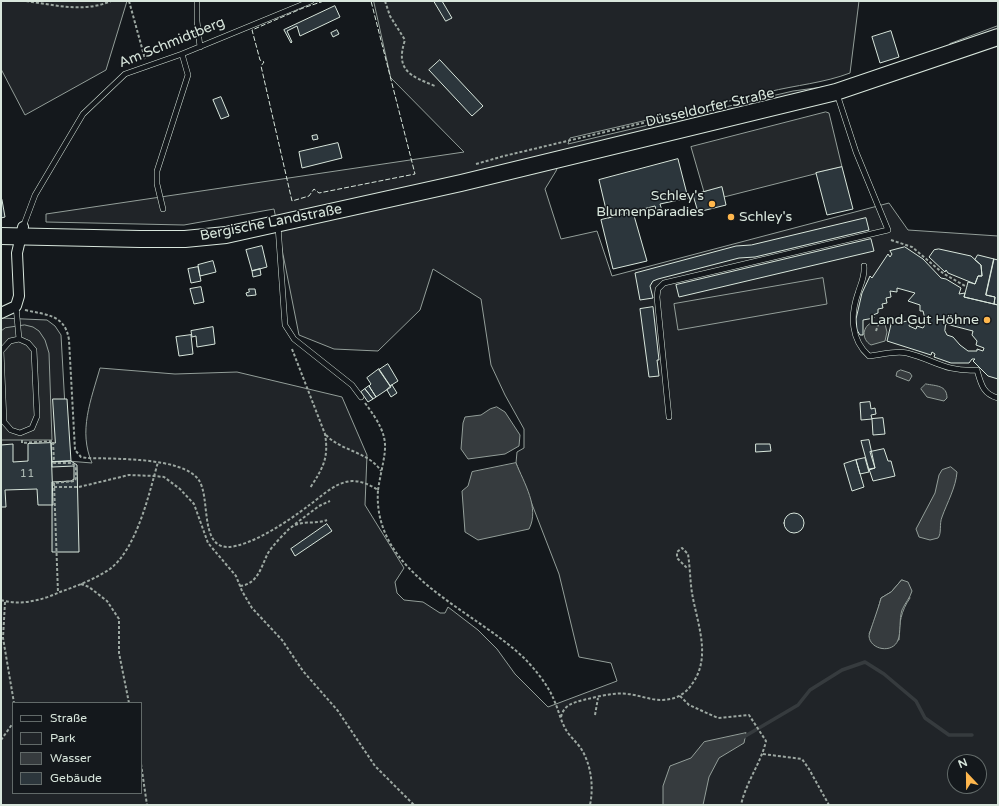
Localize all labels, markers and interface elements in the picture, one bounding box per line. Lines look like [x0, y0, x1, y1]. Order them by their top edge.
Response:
street label: Am Schmidtberg [117, 14, 227, 72]
street label: Düsseldorfer Straße [644, 85, 776, 131]
place label: Schley's Blumenparadies [596, 188, 704, 220]
marker: Schley's Blumenparadies [707, 199, 717, 209]
street label: Bergische Landstraße [199, 201, 343, 245]
place label: Schley's [739, 209, 792, 225]
marker: Schley's [726, 212, 736, 222]
place label: Land Gut Höhne [870, 312, 979, 328]
marker: Land Gut Höhne [982, 315, 992, 325]
house number: 11 [19, 467, 35, 481]
legend [12, 702, 142, 794]
text: Straße [50, 711, 87, 725]
text: Park [50, 731, 76, 745]
text: Wasser [50, 751, 91, 765]
north arrow [947, 754, 987, 794]
text: N [956, 756, 969, 771]
text: Gebäude [50, 771, 102, 785]

